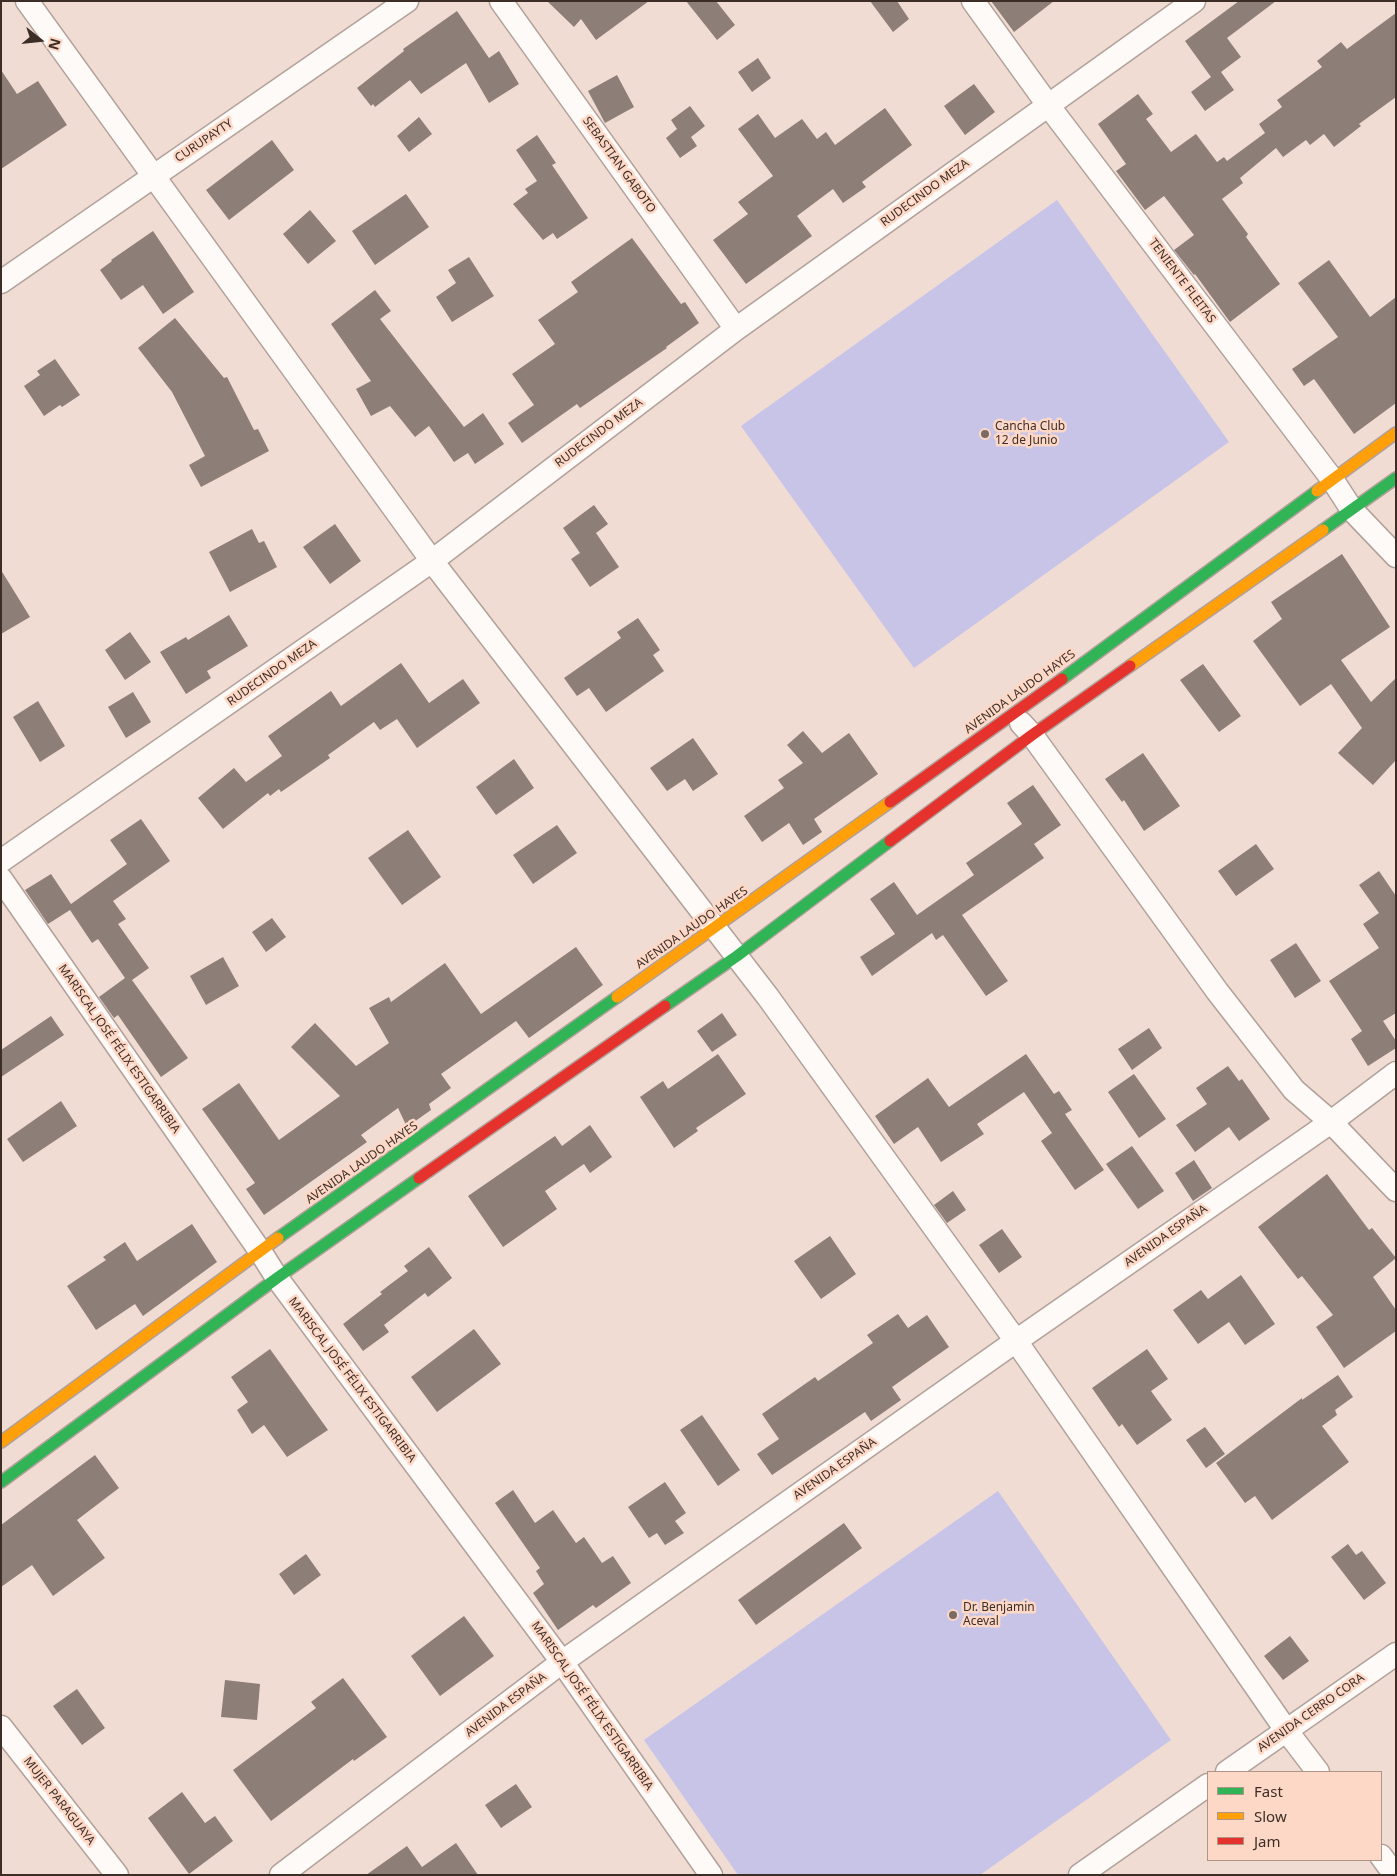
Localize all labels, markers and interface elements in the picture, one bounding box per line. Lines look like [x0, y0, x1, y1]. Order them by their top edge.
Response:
north arrow [15, 15, 65, 65]
text: N [44, 36, 66, 52]
street label: SEBASTIAN GABOTO [579, 114, 659, 216]
street label: CURUPAYTY [172, 116, 236, 166]
street label: RUDECINDO MEZA [878, 156, 972, 230]
street label: TENIENTE FLEITAS [1146, 236, 1218, 326]
street label: RUDECINDO MEZA [552, 395, 646, 471]
place label: Cancha Club 12 de Junio [995, 420, 1065, 448]
marker: Cancha Club 12 de Junio [979, 428, 991, 440]
street label: RUDECINDO MEZA [225, 637, 319, 709]
street label: AVENIDA LAUDO HAYES [962, 647, 1078, 737]
street label: AVENIDA LAUDO HAYES [633, 884, 751, 972]
street label: MARISCAL JOSÉ FÉLIX ESTIGARRIBIA [55, 962, 183, 1136]
street label: AVENIDA LAUDO HAYES [303, 1119, 421, 1207]
street label: AVENIDA ESPAÑA [1122, 1202, 1210, 1270]
street label: MARISCAL JOSÉ FÉLIX ESTIGARRIBIA [285, 1295, 419, 1465]
street label: AVENIDA ESPAÑA [791, 1435, 879, 1503]
place label: Dr. Benjamin Aceval [963, 1601, 1035, 1629]
marker: Dr. Benjamin Aceval [947, 1609, 959, 1621]
street label: MARISCAL JOSÉ FÉLIX ESTIGARRIBIA [528, 1619, 656, 1793]
street label: AVENIDA ESPAÑA [463, 1670, 549, 1740]
street label: AVENIDA CERRO CORA [1255, 1671, 1367, 1755]
street label: MUJER PARAGUAYA [20, 1754, 98, 1848]
legend [1207, 1771, 1382, 1861]
text: Fast [1254, 1781, 1283, 1801]
text: Slow [1254, 1806, 1287, 1826]
text: Jam [1254, 1831, 1281, 1851]

